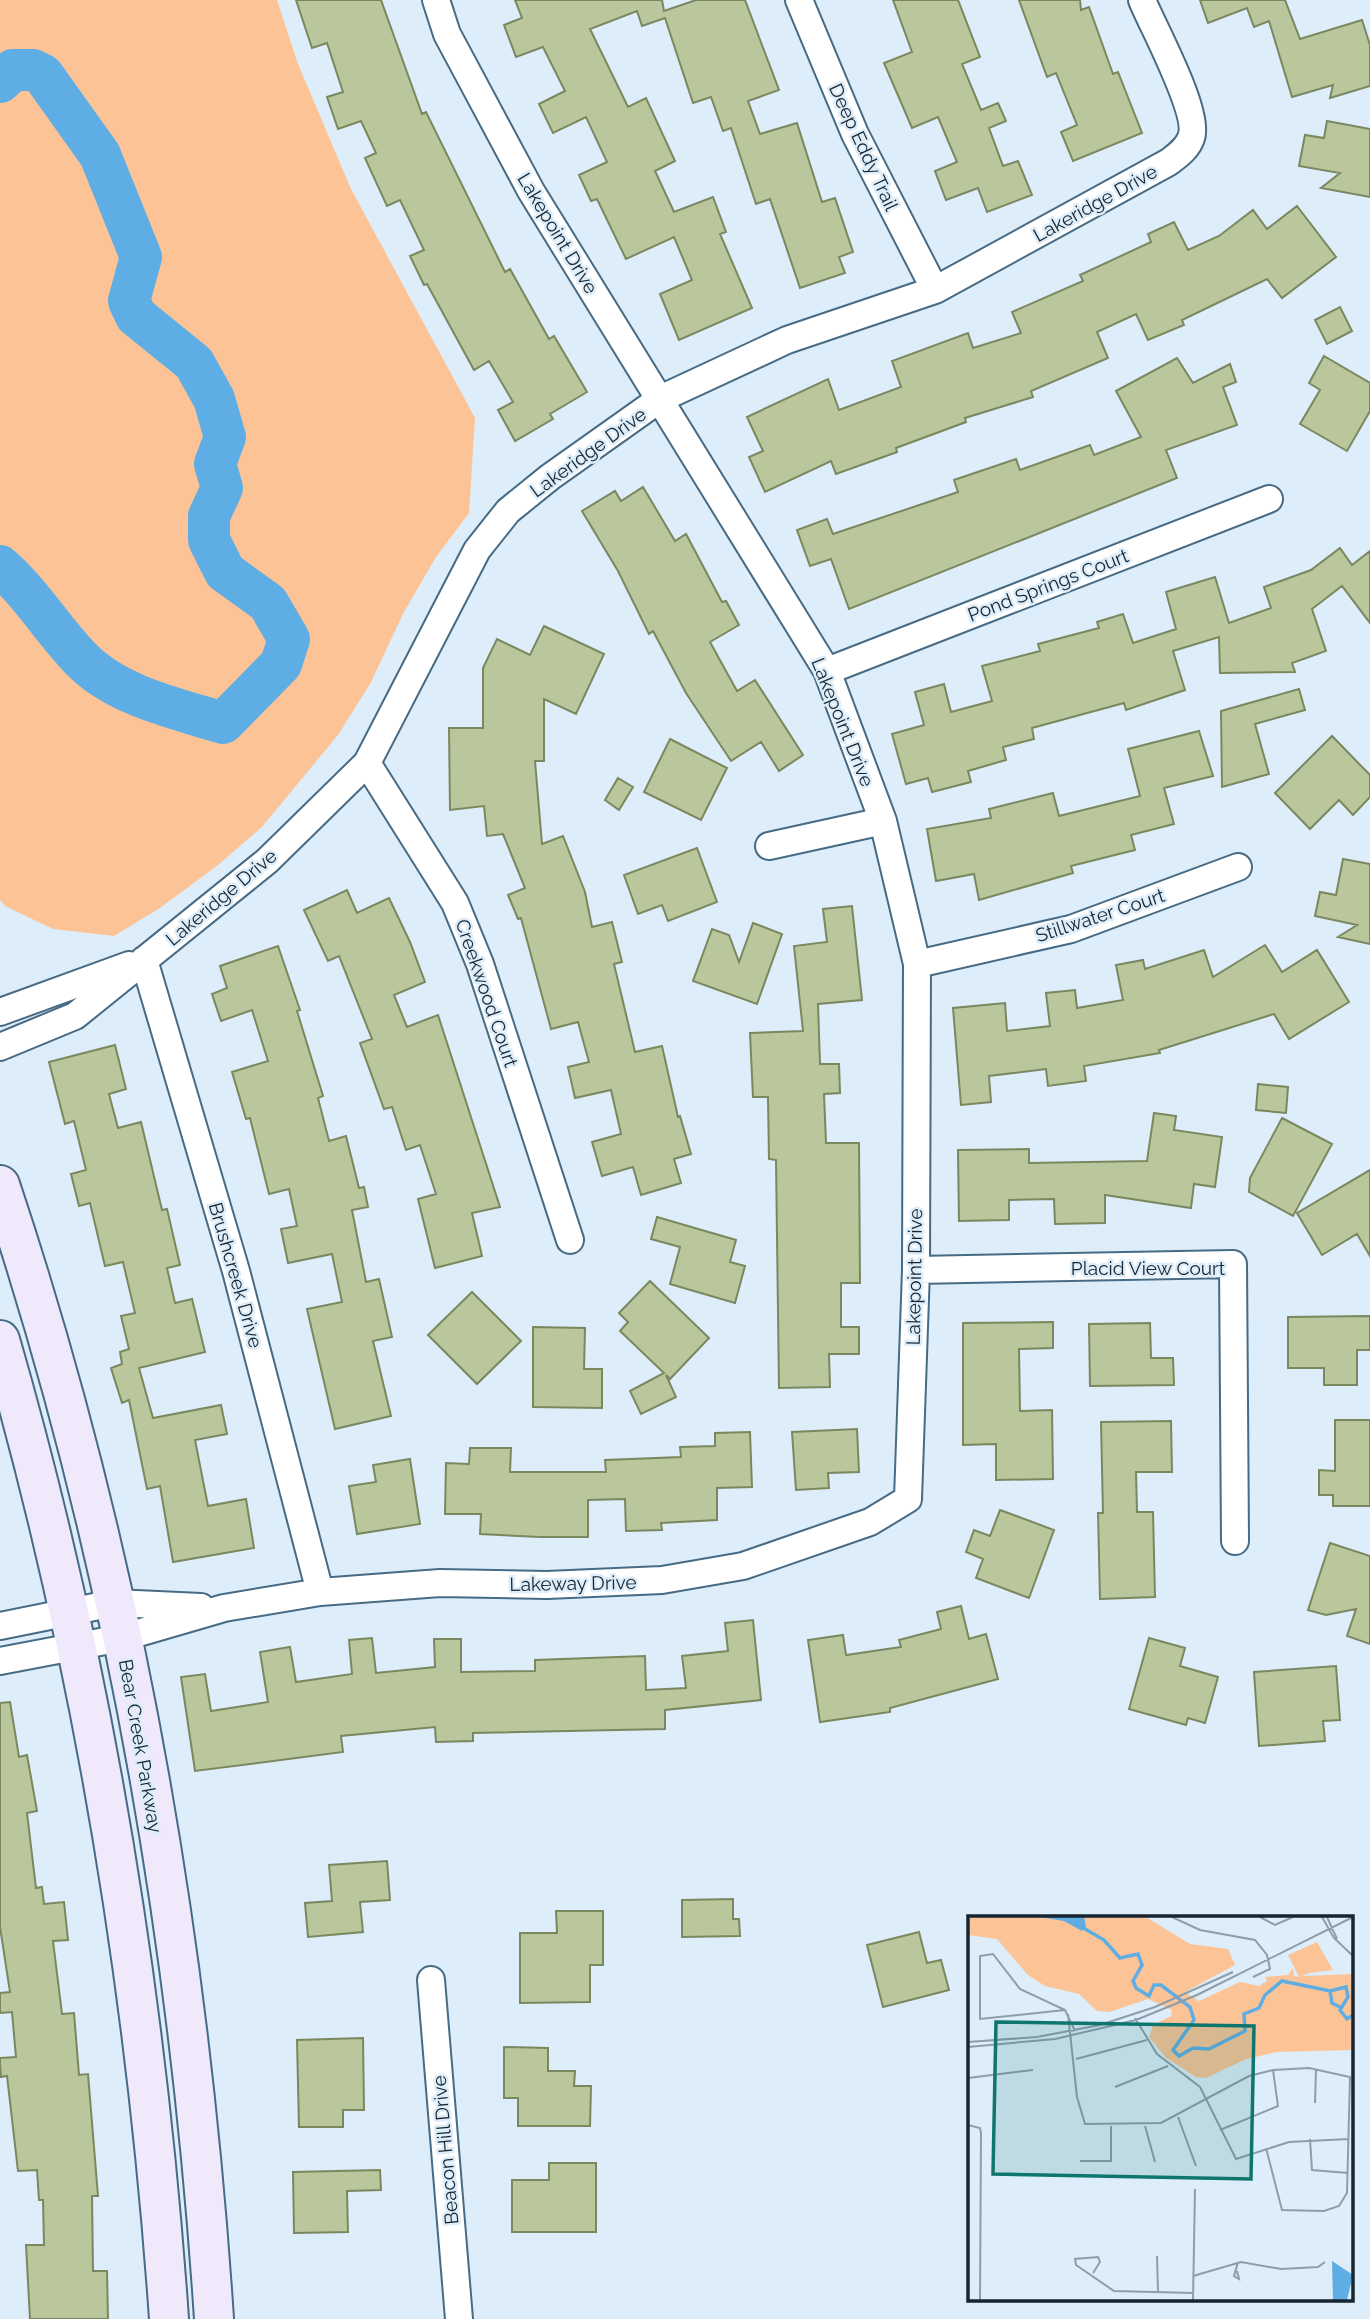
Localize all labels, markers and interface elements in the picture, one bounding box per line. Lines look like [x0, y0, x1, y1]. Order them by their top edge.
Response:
street label: Deep Eddy Trail [825, 80, 903, 215]
street label: Lakeridge Drive [1029, 160, 1161, 246]
street label: Lakepoint Drive [513, 169, 603, 297]
street label: Lakeridge Drive [526, 403, 650, 501]
street label: Pond Springs Court [965, 544, 1132, 626]
street label: Lakepoint Drive [807, 654, 879, 790]
street label: Lakeridge Drive [161, 844, 281, 950]
street label: Stillwater Court [1033, 884, 1168, 946]
street label: Creekwood Court [451, 916, 523, 1070]
street label: Brushcreek Drive [205, 1200, 267, 1350]
street label: Lakepoint Drive [902, 1208, 926, 1346]
street label: Placid View Court [1071, 1257, 1226, 1279]
street label: Lakeway Drive [509, 1571, 637, 1595]
street label: Bear Creek Parkway [115, 1657, 167, 1835]
inset map [968, 1916, 1352, 2302]
street label: Beacon Hill Drive [428, 2074, 462, 2226]

